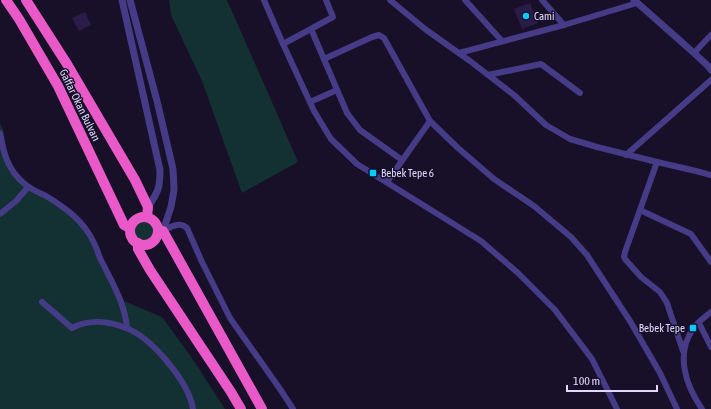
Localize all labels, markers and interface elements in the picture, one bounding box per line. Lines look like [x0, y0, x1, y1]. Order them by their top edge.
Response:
place label: Cami [534, 10, 555, 22]
marker: Cami [521, 11, 531, 21]
street label: Gaffar Okan Bulvarı [57, 67, 103, 143]
place label: Bebek Tepe 6 [381, 167, 434, 179]
marker: Bebek Tepe 6 [368, 168, 378, 178]
place label: Bebek Tepe [639, 322, 685, 334]
marker: Bebek Tepe [688, 323, 698, 333]
scale bar [567, 367, 657, 393]
text: 100 m [573, 374, 600, 388]

